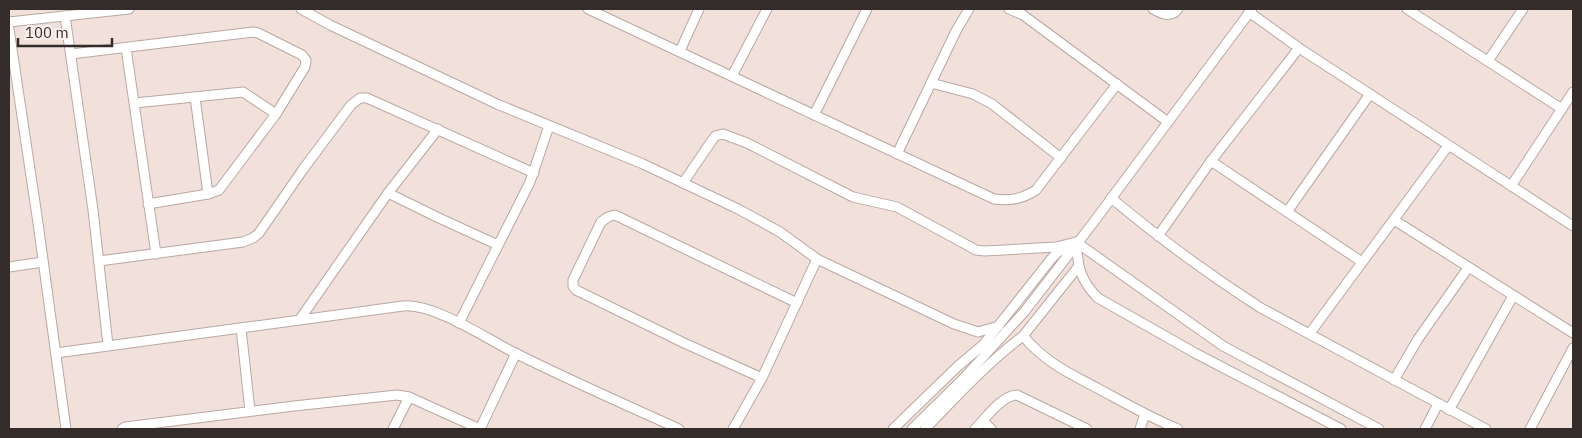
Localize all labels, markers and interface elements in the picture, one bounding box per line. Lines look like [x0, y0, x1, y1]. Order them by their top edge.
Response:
scale bar [18, 15, 111, 47]
text: 100 m [25, 23, 69, 42]

